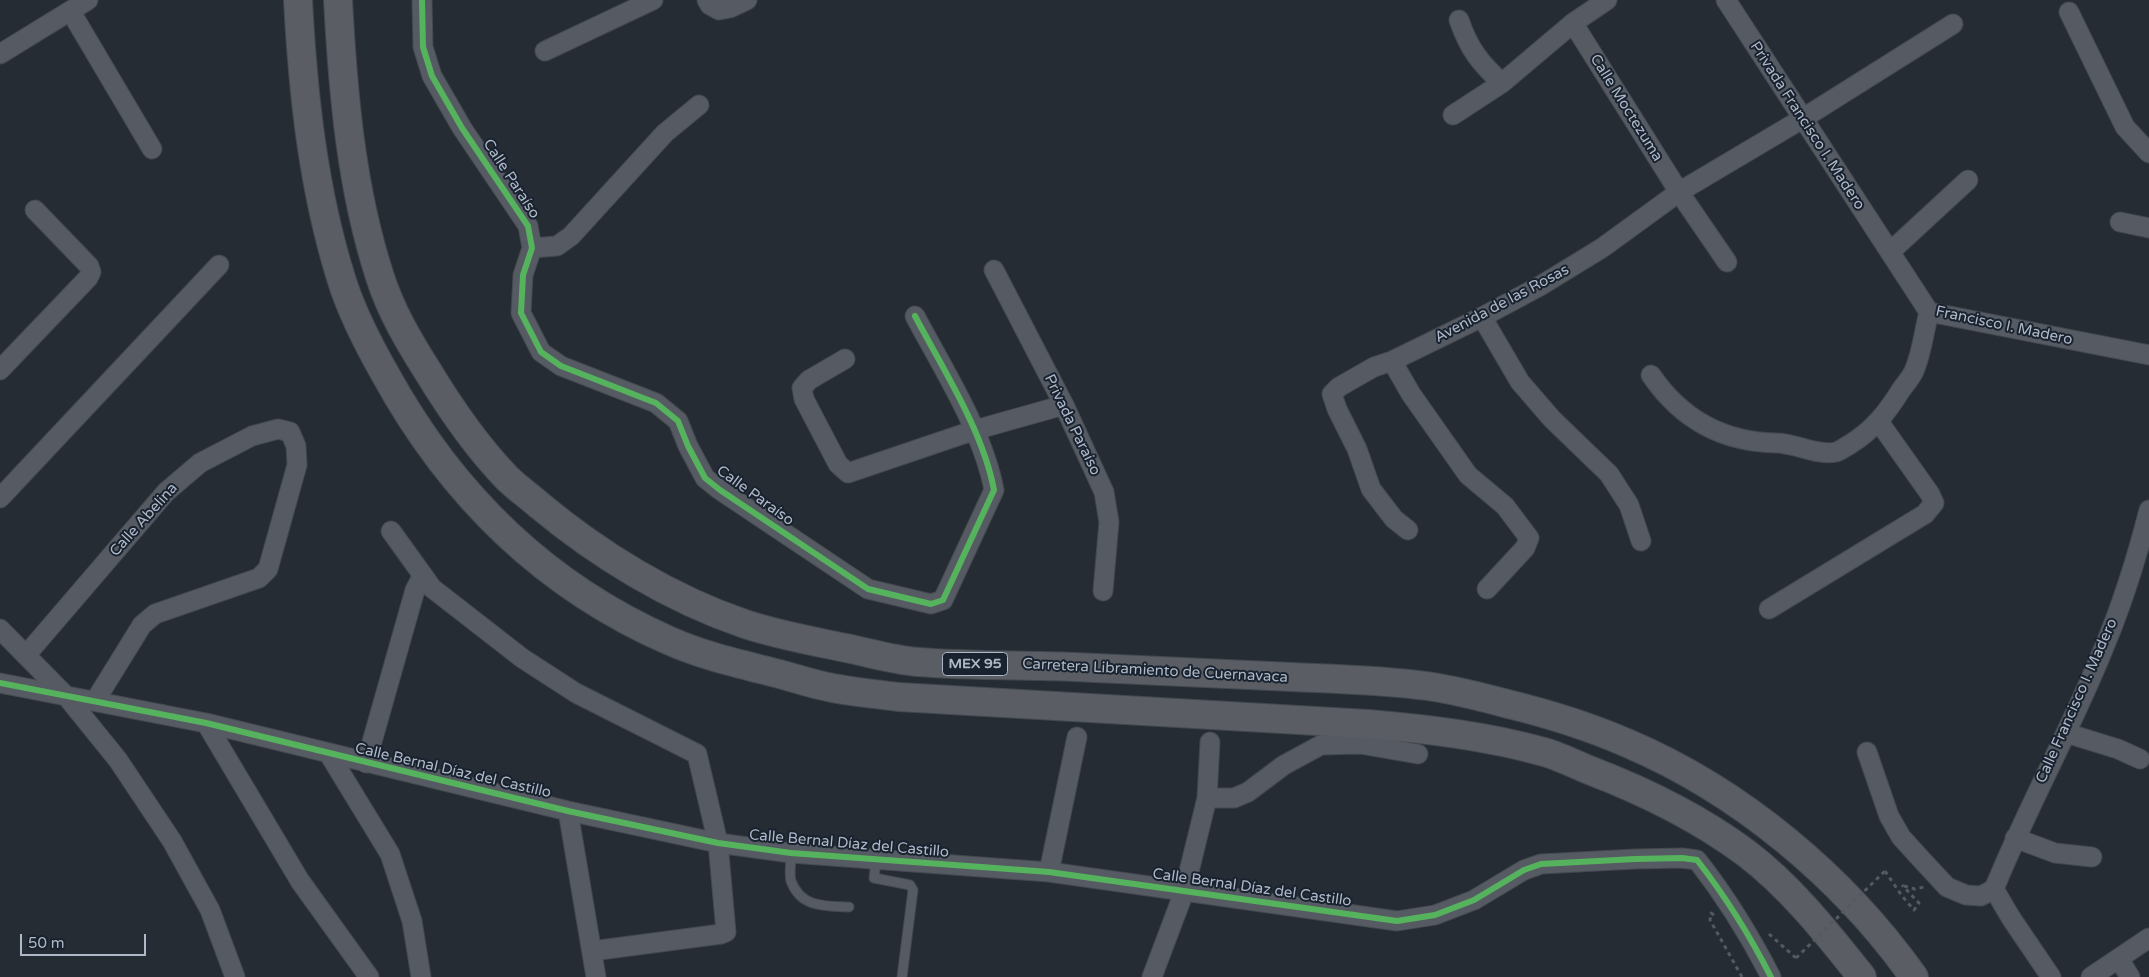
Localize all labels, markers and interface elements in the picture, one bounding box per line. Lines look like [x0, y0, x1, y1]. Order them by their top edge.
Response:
street label: Privada Francisco I. Madero [1746, 38, 1868, 214]
street label: Calle Moctezuma [1586, 51, 1666, 165]
street label: Calle Paraíso [479, 136, 543, 222]
street label: Avenida de las Rosas [1432, 261, 1572, 347]
street label: Francisco I. Madero [1934, 303, 2074, 349]
street label: Privada Paraíso [1040, 372, 1104, 478]
street label: Calle Paraíso [713, 462, 797, 530]
street label: Calle Abelina [106, 479, 182, 561]
street label: Calle Francisco I. Madero [2033, 616, 2121, 786]
road number: MEX 95 [942, 652, 1008, 676]
street label: Carretera Libramiento de Cuernavaca [1022, 655, 1288, 687]
street label: Calle Bernal Díaz del Castillo [353, 740, 553, 802]
street label: Calle Bernal Díaz del Castillo [748, 826, 950, 862]
street label: Calle Bernal Díaz del Castillo [1151, 865, 1353, 911]
scale bar [22, 924, 149, 956]
text: 50 m [28, 934, 65, 952]

